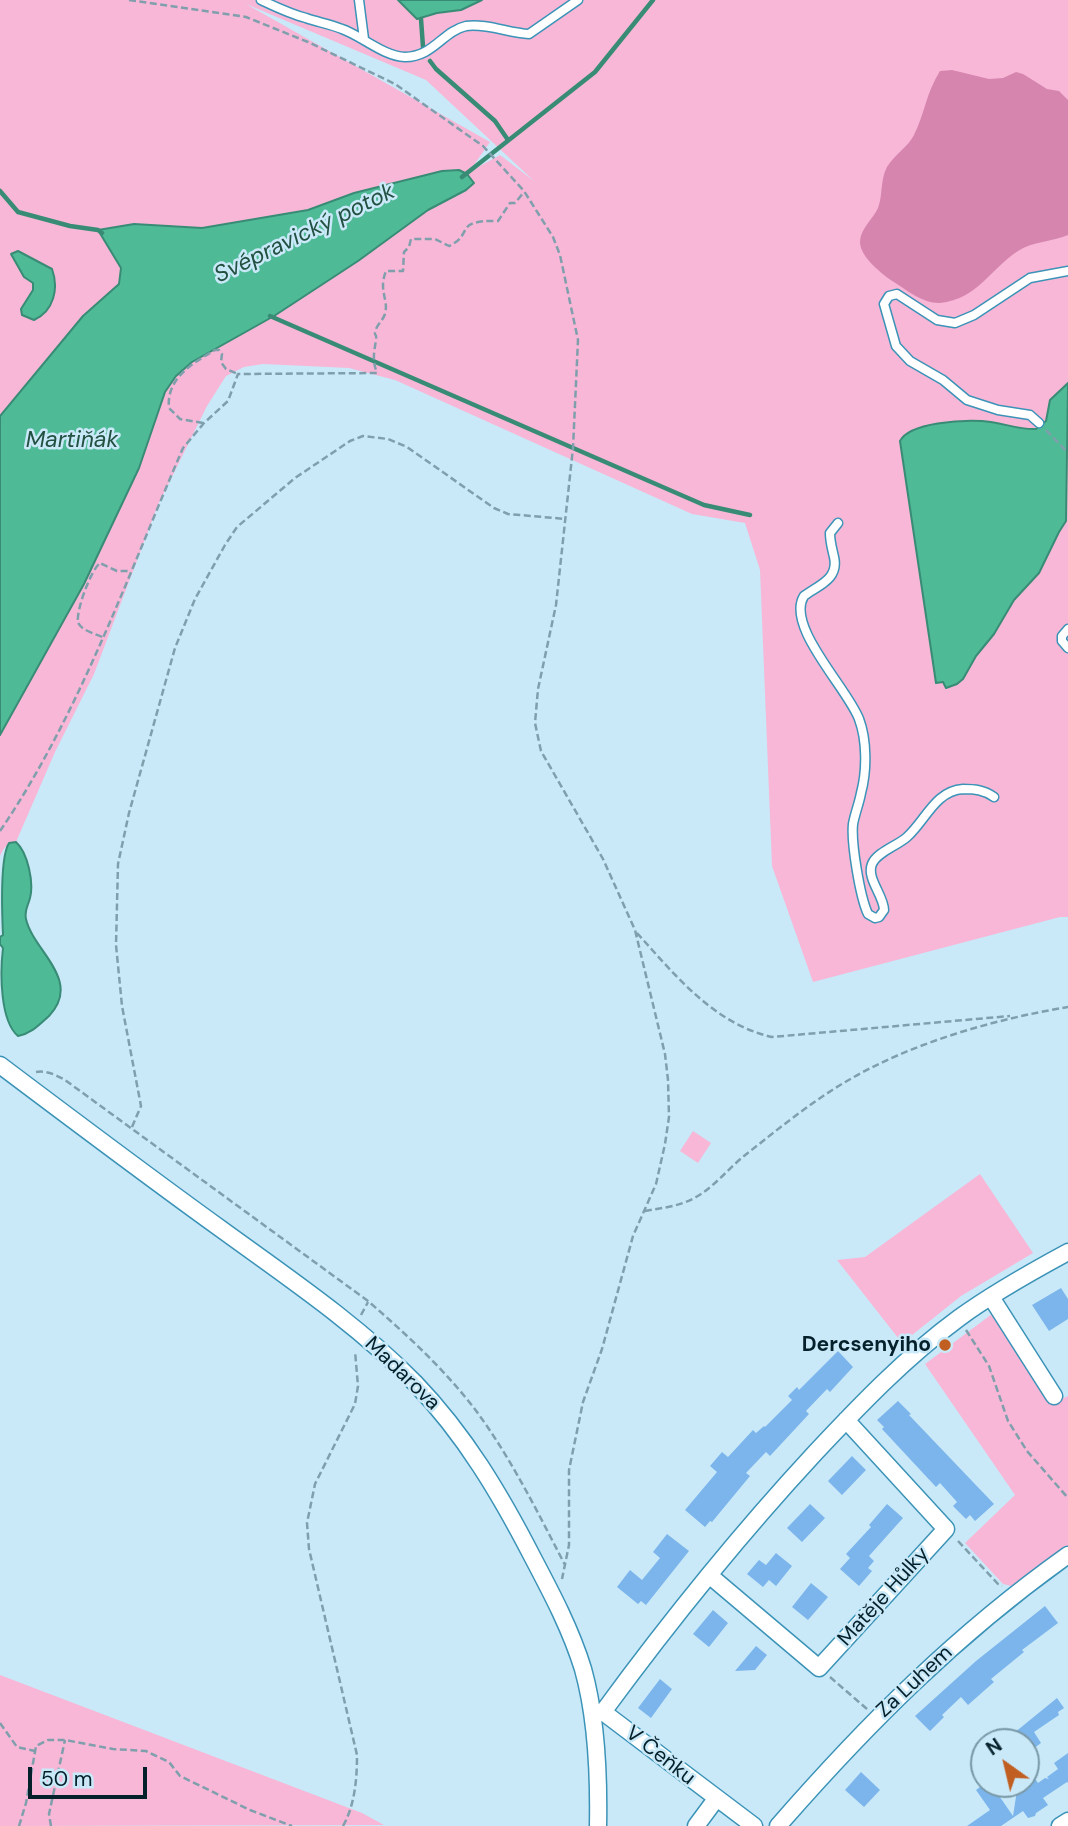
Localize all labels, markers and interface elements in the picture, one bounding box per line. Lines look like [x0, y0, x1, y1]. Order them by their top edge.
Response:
water label: Svépravický potok [210, 178, 400, 290]
water label: Martiňák [26, 427, 118, 455]
street label: Madarova [359, 1332, 445, 1416]
place label: Dercsenyiho [802, 1332, 931, 1358]
marker: Dercsenyiho [937, 1337, 953, 1353]
street label: Matěje Hůlky [833, 1542, 935, 1652]
street label: Za Luhem [872, 1641, 958, 1723]
street label: V Čeňku [620, 1721, 700, 1791]
north arrow [970, 1728, 1040, 1798]
text: N [981, 1733, 1007, 1761]
scale bar [32, 1752, 150, 1796]
text: 50 m [41, 1765, 92, 1793]

